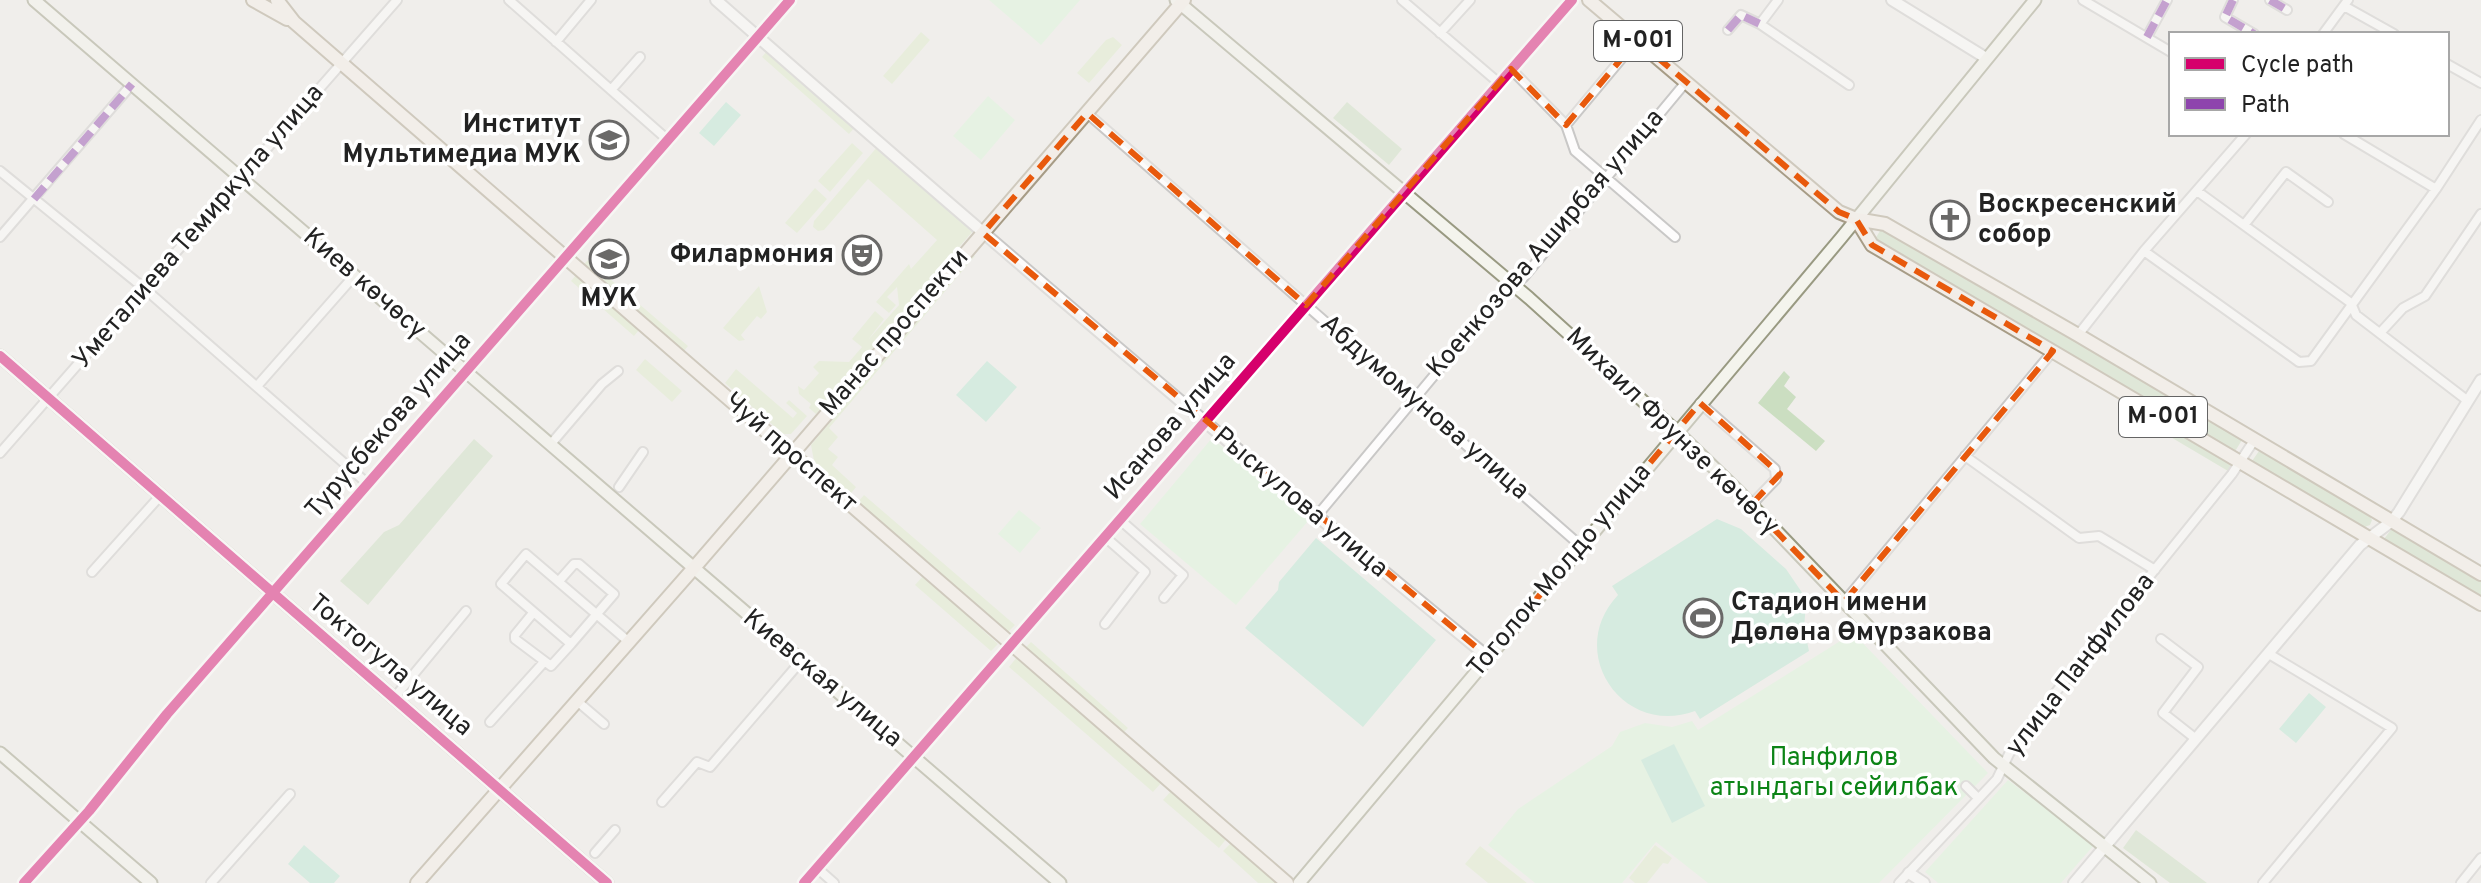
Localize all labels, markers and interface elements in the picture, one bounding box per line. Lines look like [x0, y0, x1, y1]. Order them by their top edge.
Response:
road number: М-001 [1594, 21, 1682, 61]
legend [2169, 32, 2449, 136]
text: Cycle path [2241, 51, 2354, 81]
street label: Уметалиева Темиркула улица [66, 78, 332, 376]
text: Path [2241, 91, 2290, 121]
street label: Коенкозова Аширбая улица [1420, 103, 1672, 385]
place label: Институт Мультимедиа МУК [342, 109, 581, 172]
school or university icon: Институт Мультимедиа МУК [588, 119, 630, 161]
place label: Воскресенский собор [1978, 189, 2177, 252]
church icon: Воскресенский собор [1929, 199, 1971, 241]
street label: Киев көчөсү [296, 221, 432, 347]
theatre icon: Филармония [841, 234, 883, 276]
school or university icon: МУК [588, 238, 630, 280]
place label: Филармония [670, 239, 834, 272]
street label: Манас проспекти [813, 242, 977, 424]
place label: МУК [581, 283, 637, 316]
street label: Абдумомунова улица [1313, 308, 1535, 508]
street label: Михаил Фрунзе көчөсү [1558, 321, 1786, 543]
street label: Турусбекова улица [299, 326, 479, 526]
street label: Исанова улица [1098, 346, 1244, 508]
street label: Чуй проспект [716, 386, 864, 520]
road number: М-001 [2119, 397, 2207, 437]
street label: Рыскулова улица [1206, 420, 1394, 586]
street label: Тоголок Молдо улица [1461, 457, 1659, 685]
street label: улица Панфилова [1999, 567, 2163, 763]
place label: Стадион имени Дөлөна Өмүрзакова [1731, 587, 1992, 650]
street label: Токтогула улица [301, 588, 479, 744]
sports icon: Стадион имени Дөлөна Өмүрзакова [1682, 597, 1724, 639]
street label: Киевская улица [735, 603, 909, 755]
park label: Панфилов атындагы сейилбак [1710, 742, 1958, 805]

